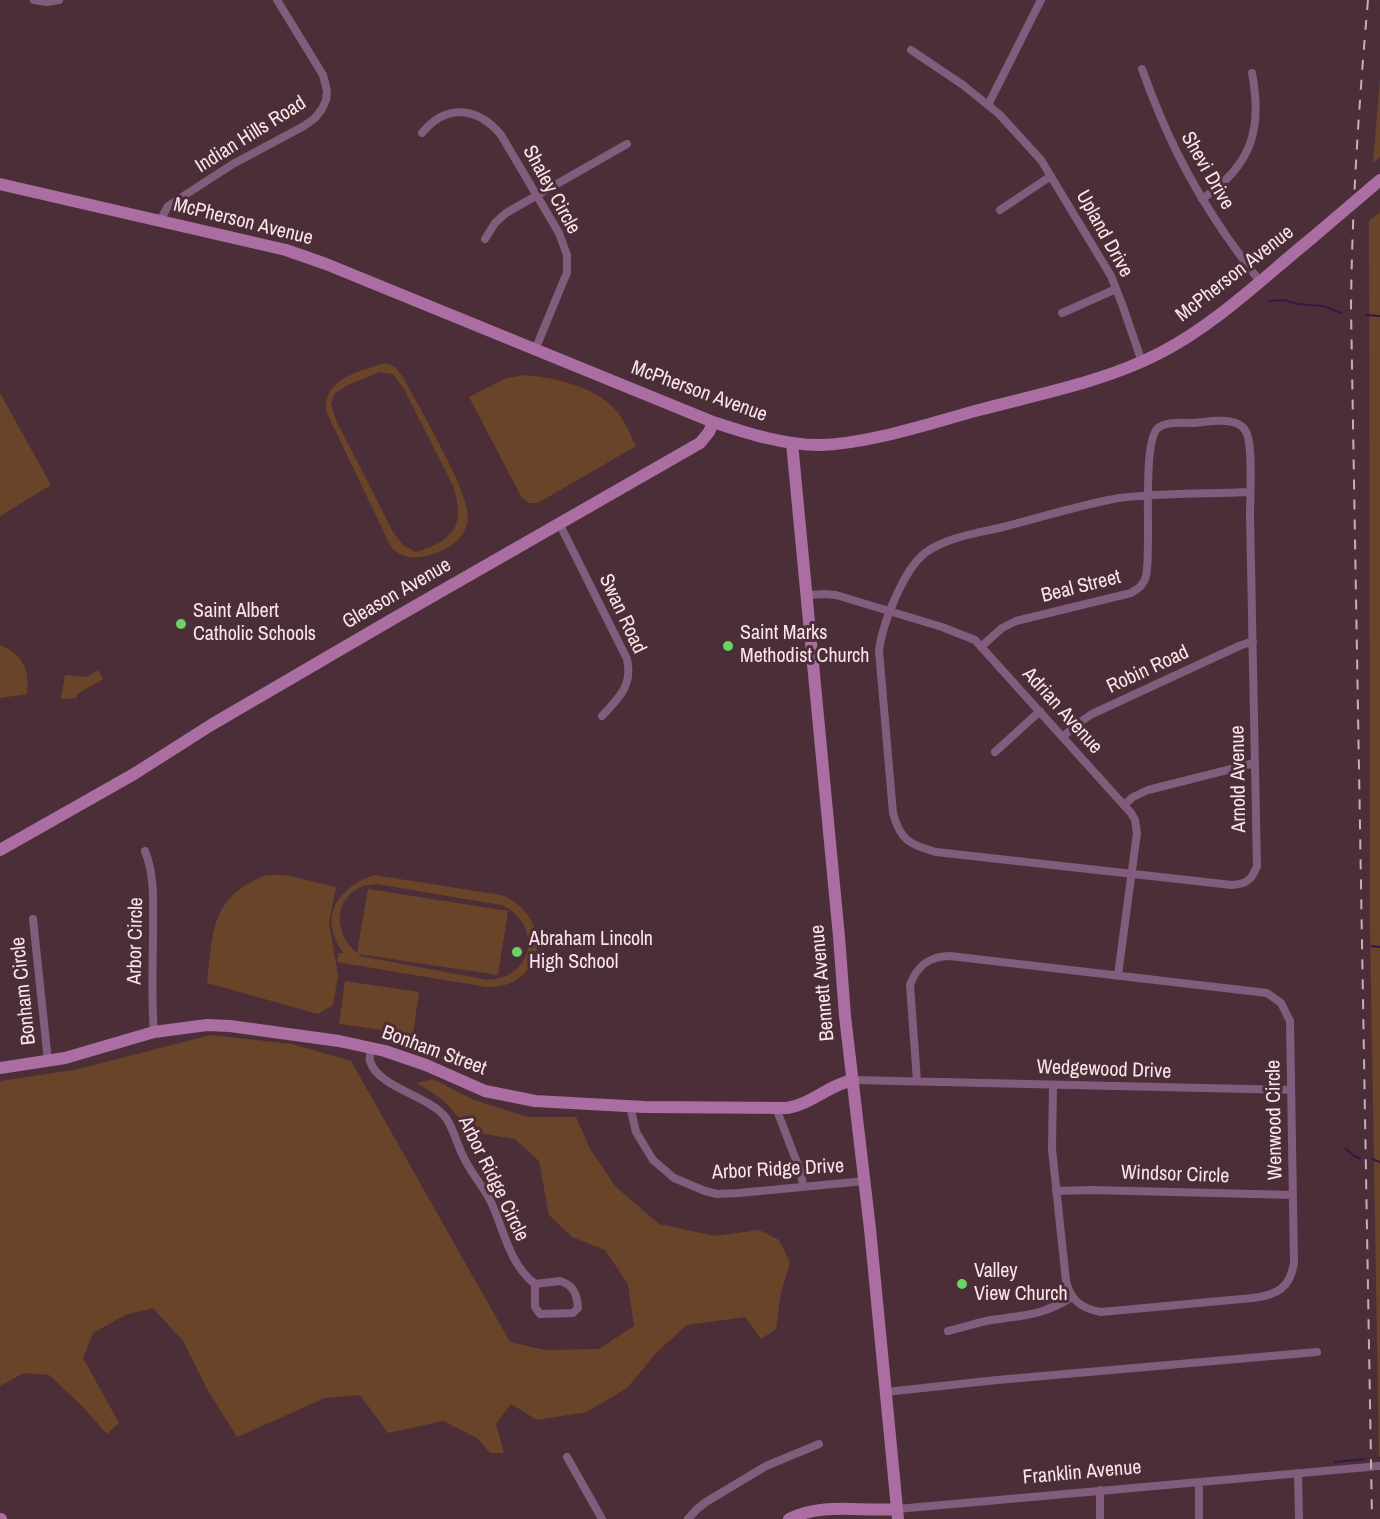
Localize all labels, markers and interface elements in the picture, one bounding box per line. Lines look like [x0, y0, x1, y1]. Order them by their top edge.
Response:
street label: Indian Hills Road [191, 91, 311, 179]
street label: Shevi Drive [1175, 128, 1239, 214]
street label: Shaley Circle [517, 142, 585, 238]
street label: Upland Drive [1070, 186, 1138, 282]
street label: McPherson Avenue [171, 193, 315, 251]
street label: McPherson Avenue [1171, 221, 1299, 327]
street label: McPherson Avenue [628, 356, 770, 428]
street label: Gleason Avenue [339, 553, 455, 635]
street label: Beal Street [1039, 566, 1123, 608]
street label: Swan Road [593, 571, 651, 657]
place label: Saint Albert Catholic Schools [193, 600, 316, 647]
marker: Saint Albert Catholic Schools [174, 617, 188, 631]
place label: Saint Marks Methodist Church [740, 622, 869, 669]
marker: Saint Marks Methodist Church [721, 639, 735, 653]
street label: Robin Road [1103, 641, 1193, 699]
street label: Adrian Avenue [1017, 663, 1107, 759]
street label: Arnold Avenue [1226, 725, 1252, 833]
street label: Arbor Circle [123, 897, 149, 985]
street label: Bennett Avenue [806, 924, 840, 1042]
place label: Abraham Lincoln High School [529, 928, 653, 975]
street label: Bonham Circle [6, 936, 42, 1046]
marker: Abraham Lincoln High School [510, 945, 524, 959]
street label: Bonham Street [378, 1021, 490, 1081]
street label: Wedgewood Drive [1036, 1056, 1172, 1084]
street label: Wenwood Circle [1262, 1060, 1288, 1180]
street label: Arbor Ridge Circle [452, 1113, 534, 1245]
street label: Arbor Ridge Drive [711, 1155, 845, 1185]
street label: Windsor Circle [1120, 1161, 1230, 1189]
place label: Valley View Church [974, 1260, 1068, 1307]
marker: Valley View Church [955, 1277, 969, 1291]
street label: Franklin Avenue [1022, 1456, 1142, 1490]

